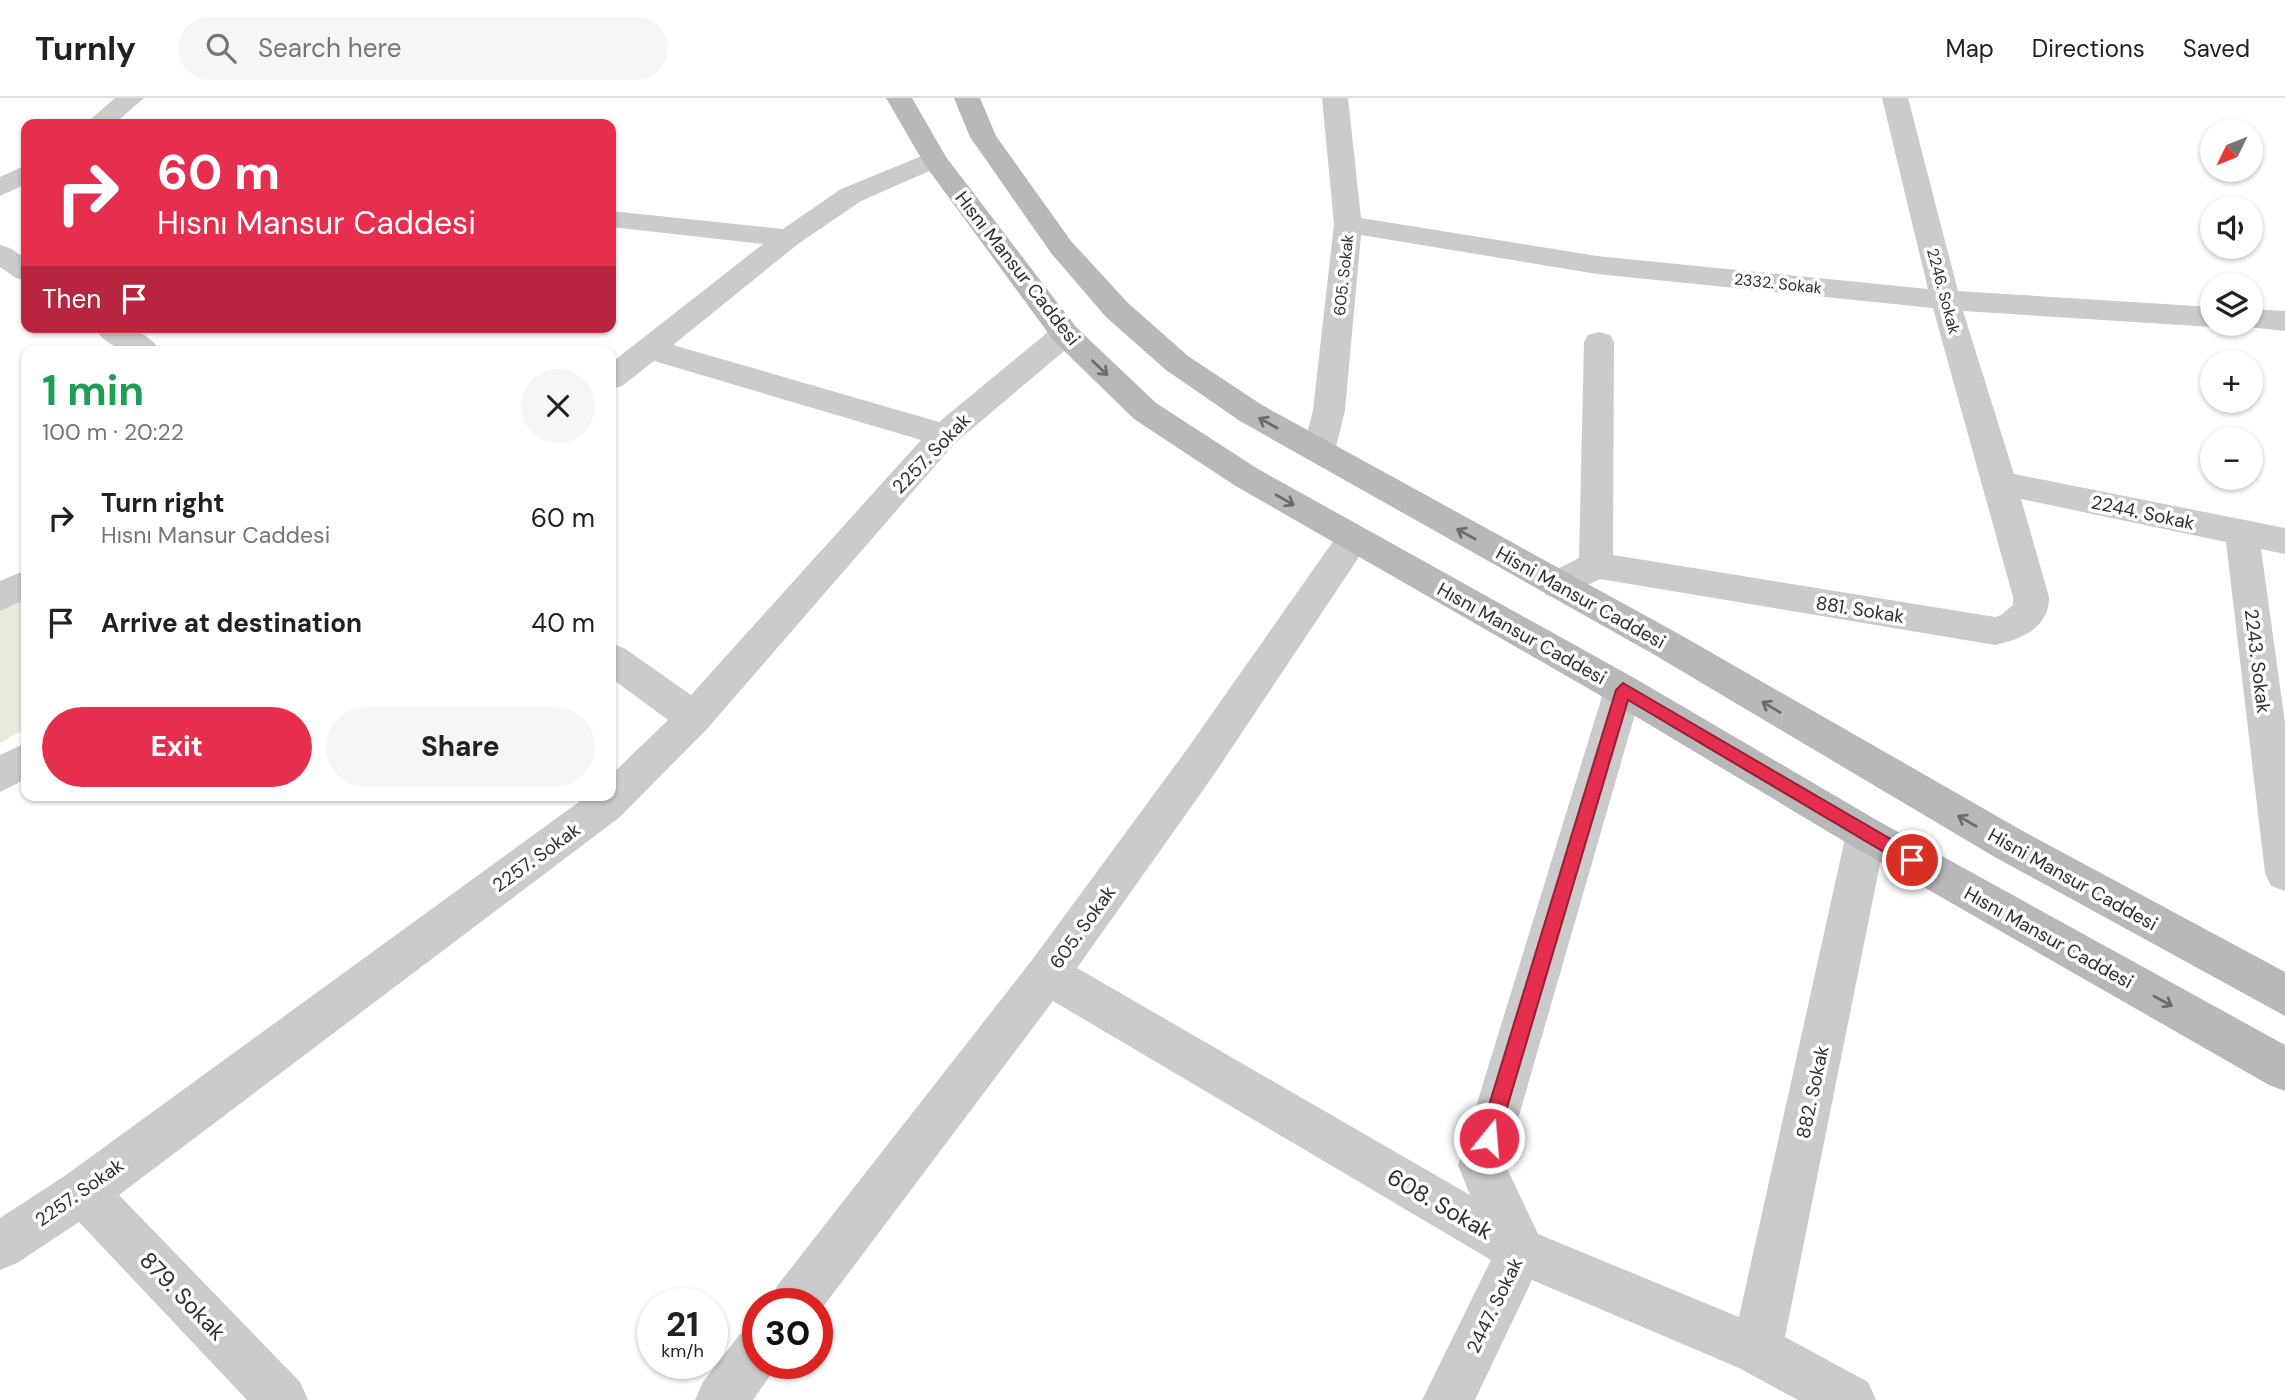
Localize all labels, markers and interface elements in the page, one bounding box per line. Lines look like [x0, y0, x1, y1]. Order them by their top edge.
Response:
search box [178, 17, 668, 80]
text: Turnly [35, 27, 136, 70]
icon: search [202, 29, 240, 67]
text: Search here [258, 31, 401, 65]
text: Map [1946, 33, 1994, 64]
text: Directions [2032, 33, 2145, 64]
text: Saved [2183, 33, 2250, 64]
north arrow [2200, 119, 2263, 182]
map controls [2200, 119, 2263, 490]
text: 60 m [157, 140, 280, 204]
icon: right [42, 147, 133, 238]
street label: Hısnı Mansur Caddesi [949, 186, 1086, 351]
button: sound [2200, 196, 2263, 259]
text: Hısnı Mansur Caddesi [157, 202, 476, 244]
street label: 605. Sokak [1329, 233, 1358, 317]
street label: 2246. Sokak [1922, 246, 1965, 336]
street label: 2332. Sokak [1733, 268, 1823, 299]
button: layers [2200, 273, 2263, 336]
icon: arrive [115, 280, 153, 318]
text: Then [42, 282, 101, 316]
button: + [2200, 350, 2263, 413]
one-way arrow [1091, 360, 1108, 377]
text: 1 min [42, 363, 144, 418]
button: close [521, 369, 595, 443]
street label: 2257. Sokak [887, 407, 976, 499]
one-way arrow [1258, 416, 1279, 429]
text: 100 m · 20:22 [42, 417, 184, 447]
button: − [2200, 427, 2263, 490]
text: Turn right [101, 486, 225, 520]
street label: 2244. Sokak [2089, 489, 2197, 536]
one-way arrow [1274, 493, 1294, 507]
icon: right [42, 499, 80, 537]
text: 60 m [531, 501, 595, 535]
text: Hısnı Mansur Caddesi [101, 520, 330, 550]
one-way arrow [1457, 527, 1477, 541]
street label: Hisni Mansur Caddesi [1492, 540, 1670, 654]
street label: Hısnı Mansur Caddesi [1433, 577, 1611, 690]
street label: 881. Sokak [1814, 590, 1906, 629]
icon: arrive [42, 604, 80, 642]
text: Arrive at destination [101, 606, 362, 640]
text: 40 m [531, 606, 595, 640]
street label: 2243. Sokak [2239, 608, 2276, 715]
one-way arrow [1761, 699, 1781, 713]
button: Exit [42, 707, 312, 787]
button: Share [326, 707, 595, 787]
one-way arrow [1958, 814, 1978, 828]
street label: 2257. Sokak [487, 817, 586, 898]
street label: Hisni Mansur Caddesi [1984, 822, 2162, 936]
pin [1882, 830, 1942, 890]
icon: arrive [1893, 841, 1931, 879]
street label: 605. Sokak [1044, 880, 1121, 974]
street label: Hısnı Mansur Caddesi [1960, 881, 2138, 994]
one-way arrow [2152, 995, 2173, 1008]
street label: 882. Sokak [1790, 1043, 1835, 1141]
position arrow [1452, 1101, 1526, 1175]
street label: 2257. Sokak [30, 1152, 129, 1232]
street label: 608. Sokak [1382, 1162, 1499, 1247]
street label: 879. Sokak [133, 1245, 233, 1347]
street label: 2447. Sokak [1461, 1253, 1528, 1357]
speed limit sign: 30 [742, 1288, 833, 1379]
text: 21 [666, 1301, 699, 1347]
text: km/h [661, 1339, 704, 1363]

